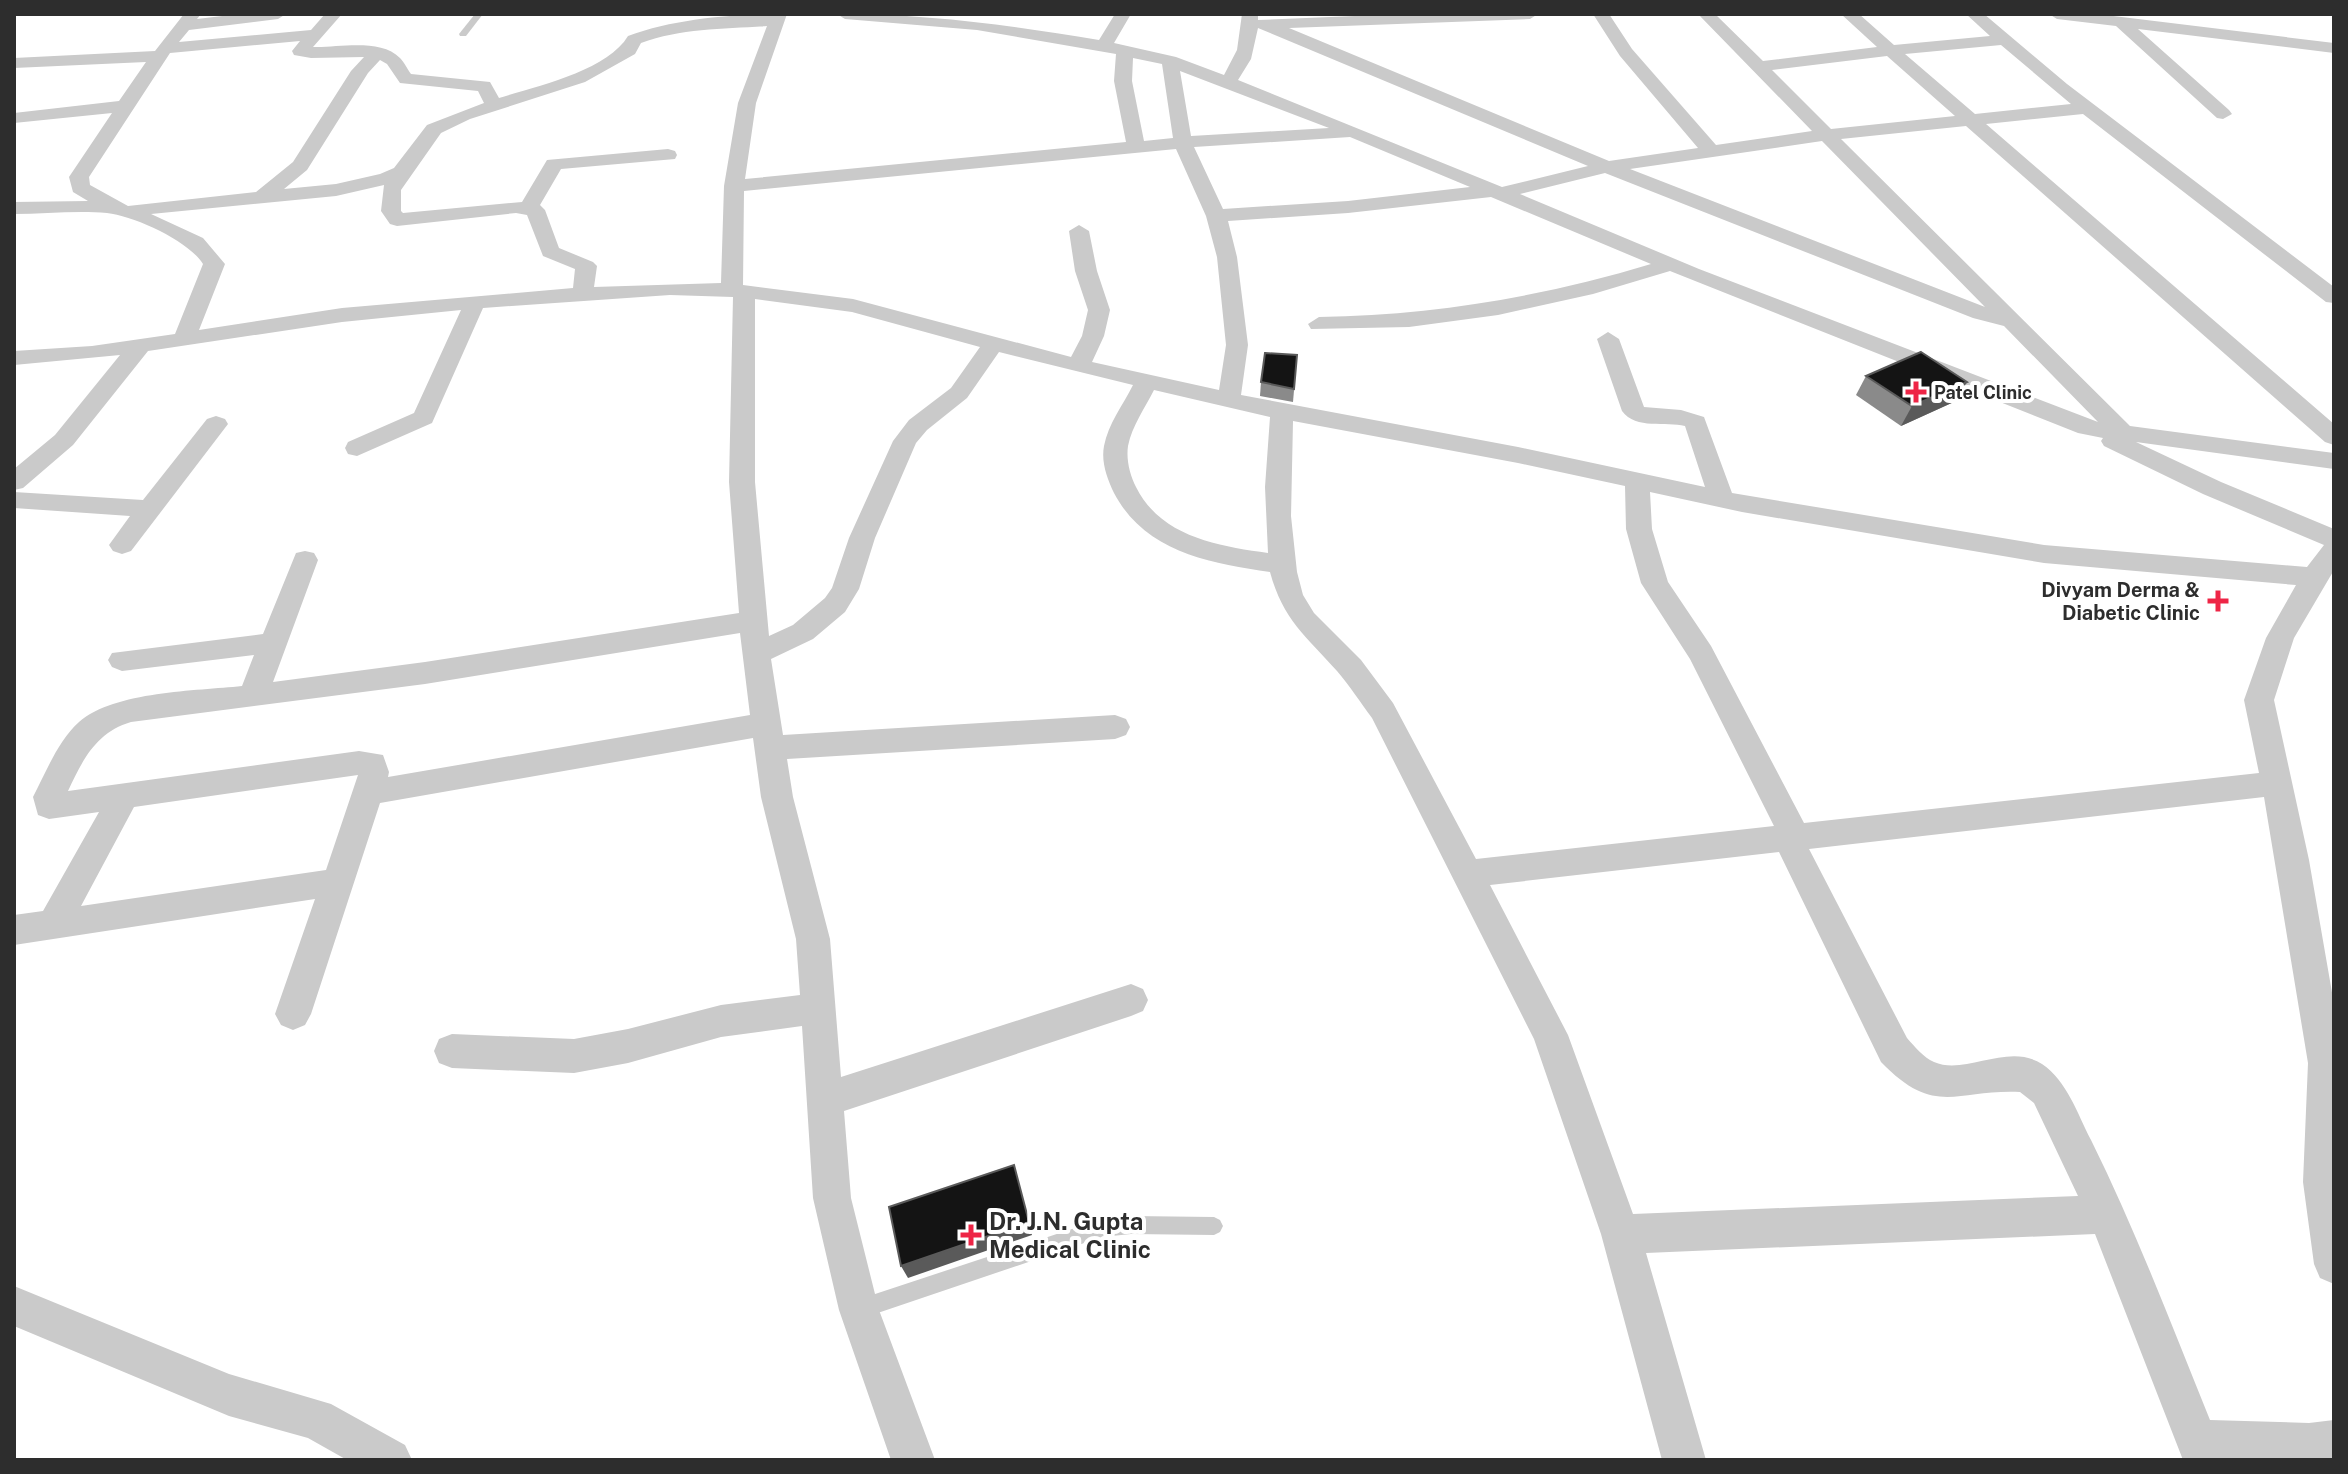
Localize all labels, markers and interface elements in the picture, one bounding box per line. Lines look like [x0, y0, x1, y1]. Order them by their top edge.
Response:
marker: Patel Clinic [1905, 381, 1927, 403]
place label: Patel Clinic [1934, 382, 2032, 403]
place label: Divyam Derma & Diabetic Clinic [2041, 578, 2200, 625]
marker: Divyam Derma & Diabetic Clinic [2207, 590, 2229, 612]
place label: Dr. J.N. Gupta Medical Clinic [989, 1207, 1151, 1263]
marker: Dr. J.N. Gupta Medical Clinic [960, 1224, 982, 1246]

